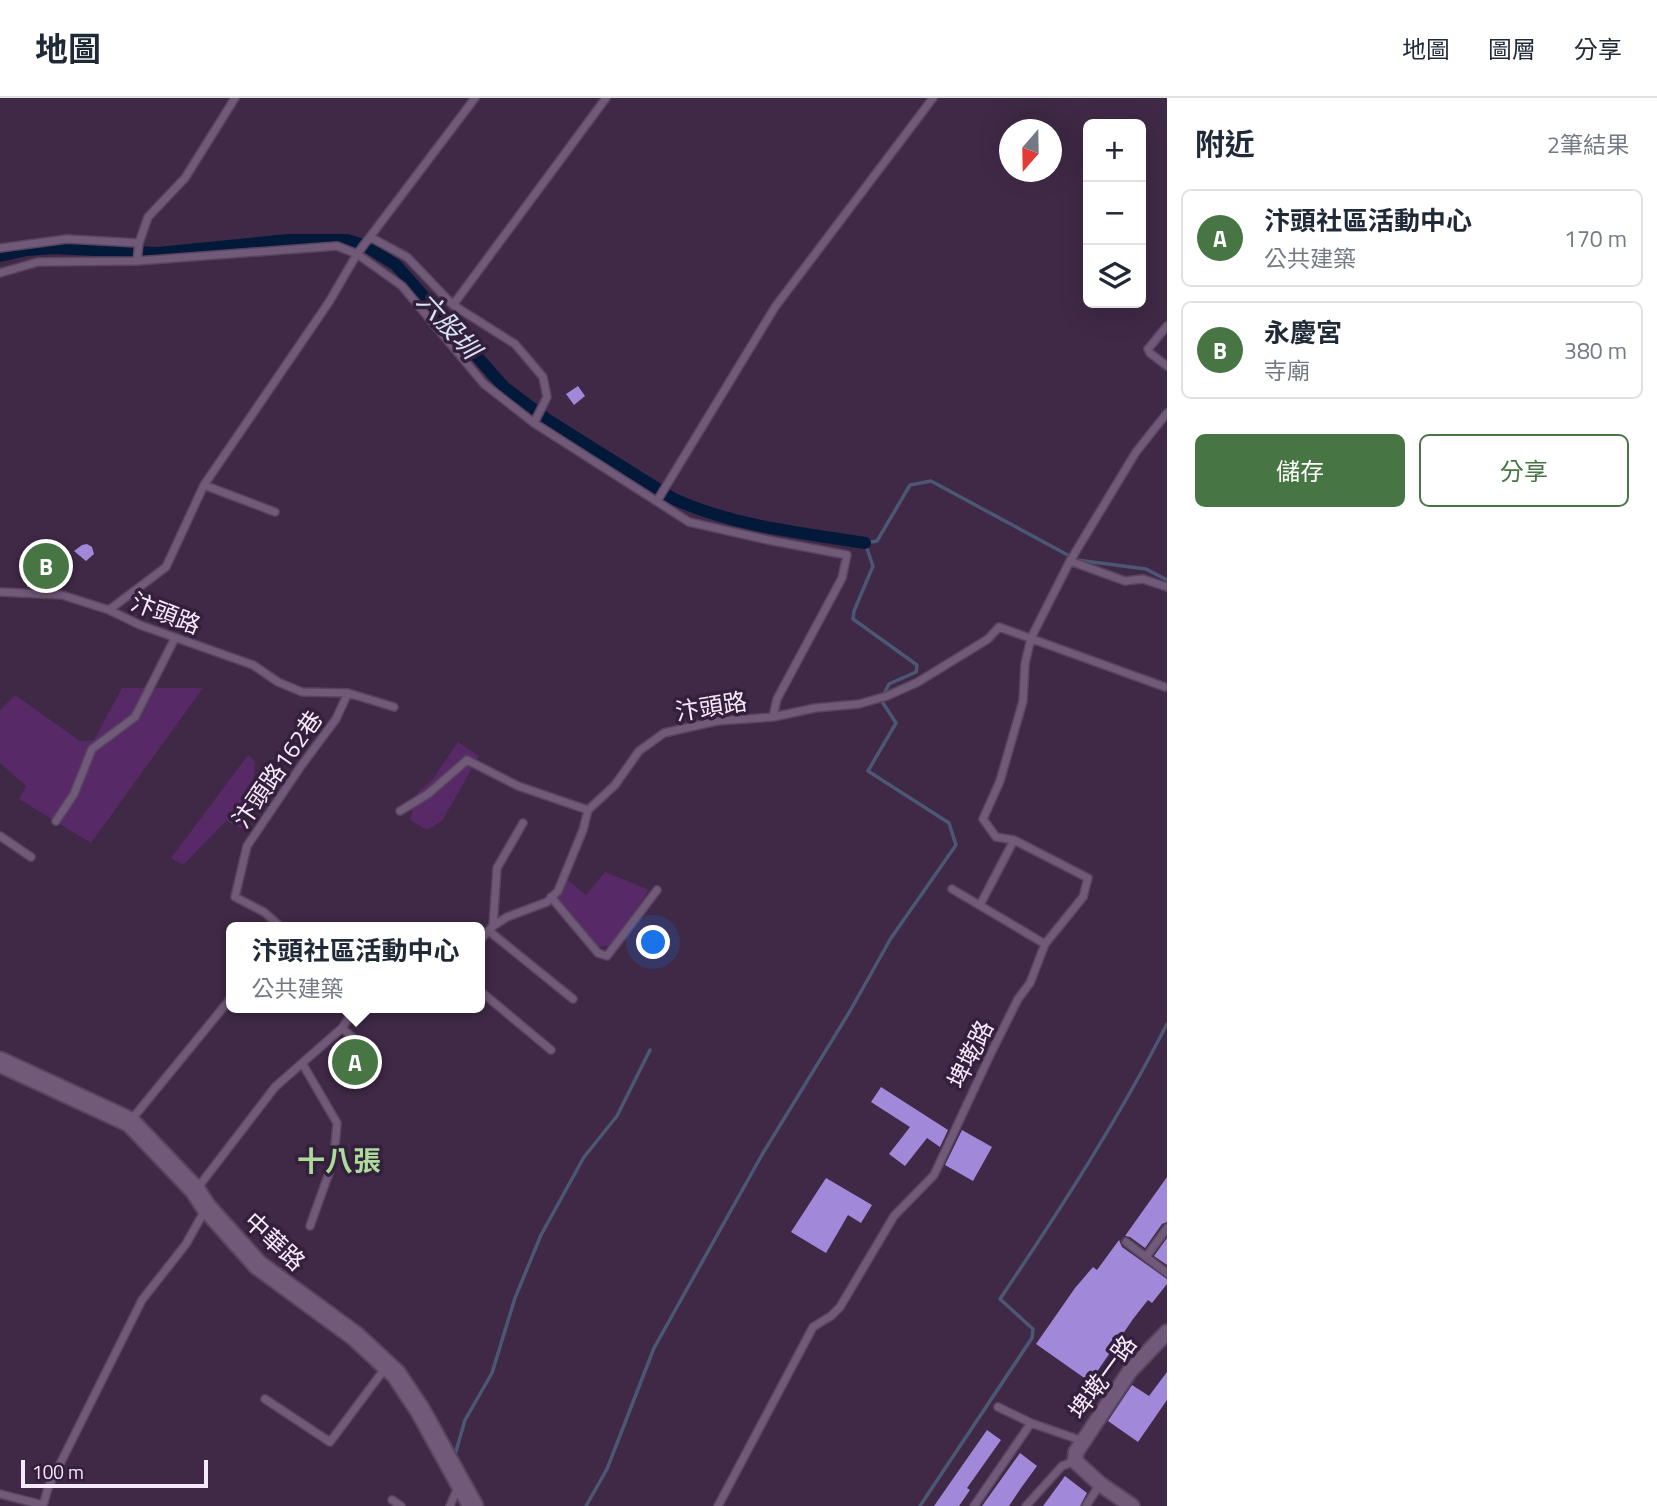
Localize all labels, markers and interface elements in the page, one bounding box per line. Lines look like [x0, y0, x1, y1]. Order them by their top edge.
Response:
text: 地圖 [35, 24, 101, 74]
text: 地圖 [1402, 31, 1450, 67]
text: 圖層 [1488, 31, 1536, 67]
text: 分享 [1574, 31, 1622, 67]
north arrow [999, 119, 1062, 182]
map controls [1083, 119, 1146, 308]
button: + [1083, 119, 1146, 182]
text: 附近 [1195, 121, 1255, 167]
text: 2筆結果 [1547, 127, 1629, 162]
button: − [1083, 182, 1146, 245]
text: 汴頭社區活動中心 [1264, 201, 1472, 240]
text: A [1213, 221, 1227, 256]
text: 170 m [1564, 221, 1627, 256]
text: 公共建築 [1264, 241, 1356, 276]
button: layers [1083, 245, 1146, 308]
water label: 六股圳 [408, 283, 492, 370]
text: 永慶宮 [1264, 313, 1342, 352]
text: B [1213, 333, 1227, 368]
text: 380 m [1564, 333, 1627, 368]
text: 寺廟 [1264, 353, 1310, 388]
button: 儲存 [1195, 434, 1405, 507]
button: 分享 [1419, 434, 1629, 507]
pin: B [23, 540, 69, 592]
street label: 汴頭路 [126, 583, 206, 643]
street label: 汴頭路 [673, 683, 749, 729]
street label: 汴頭路162巷 [223, 703, 331, 835]
popup [226, 922, 485, 1013]
your location [636, 925, 670, 959]
text: 汴頭社區活動中心 [251, 931, 460, 970]
text: 公共建築 [251, 971, 343, 1006]
street label: 埤墘路 [938, 1014, 1002, 1094]
pin: A [332, 1036, 378, 1088]
district label: 十八張 [297, 1139, 381, 1182]
street label: 中華路 [236, 1203, 314, 1279]
street label: 埤墘一路 [1059, 1328, 1145, 1426]
scale bar [21, 1457, 208, 1489]
text: 100 m [32, 1457, 84, 1486]

